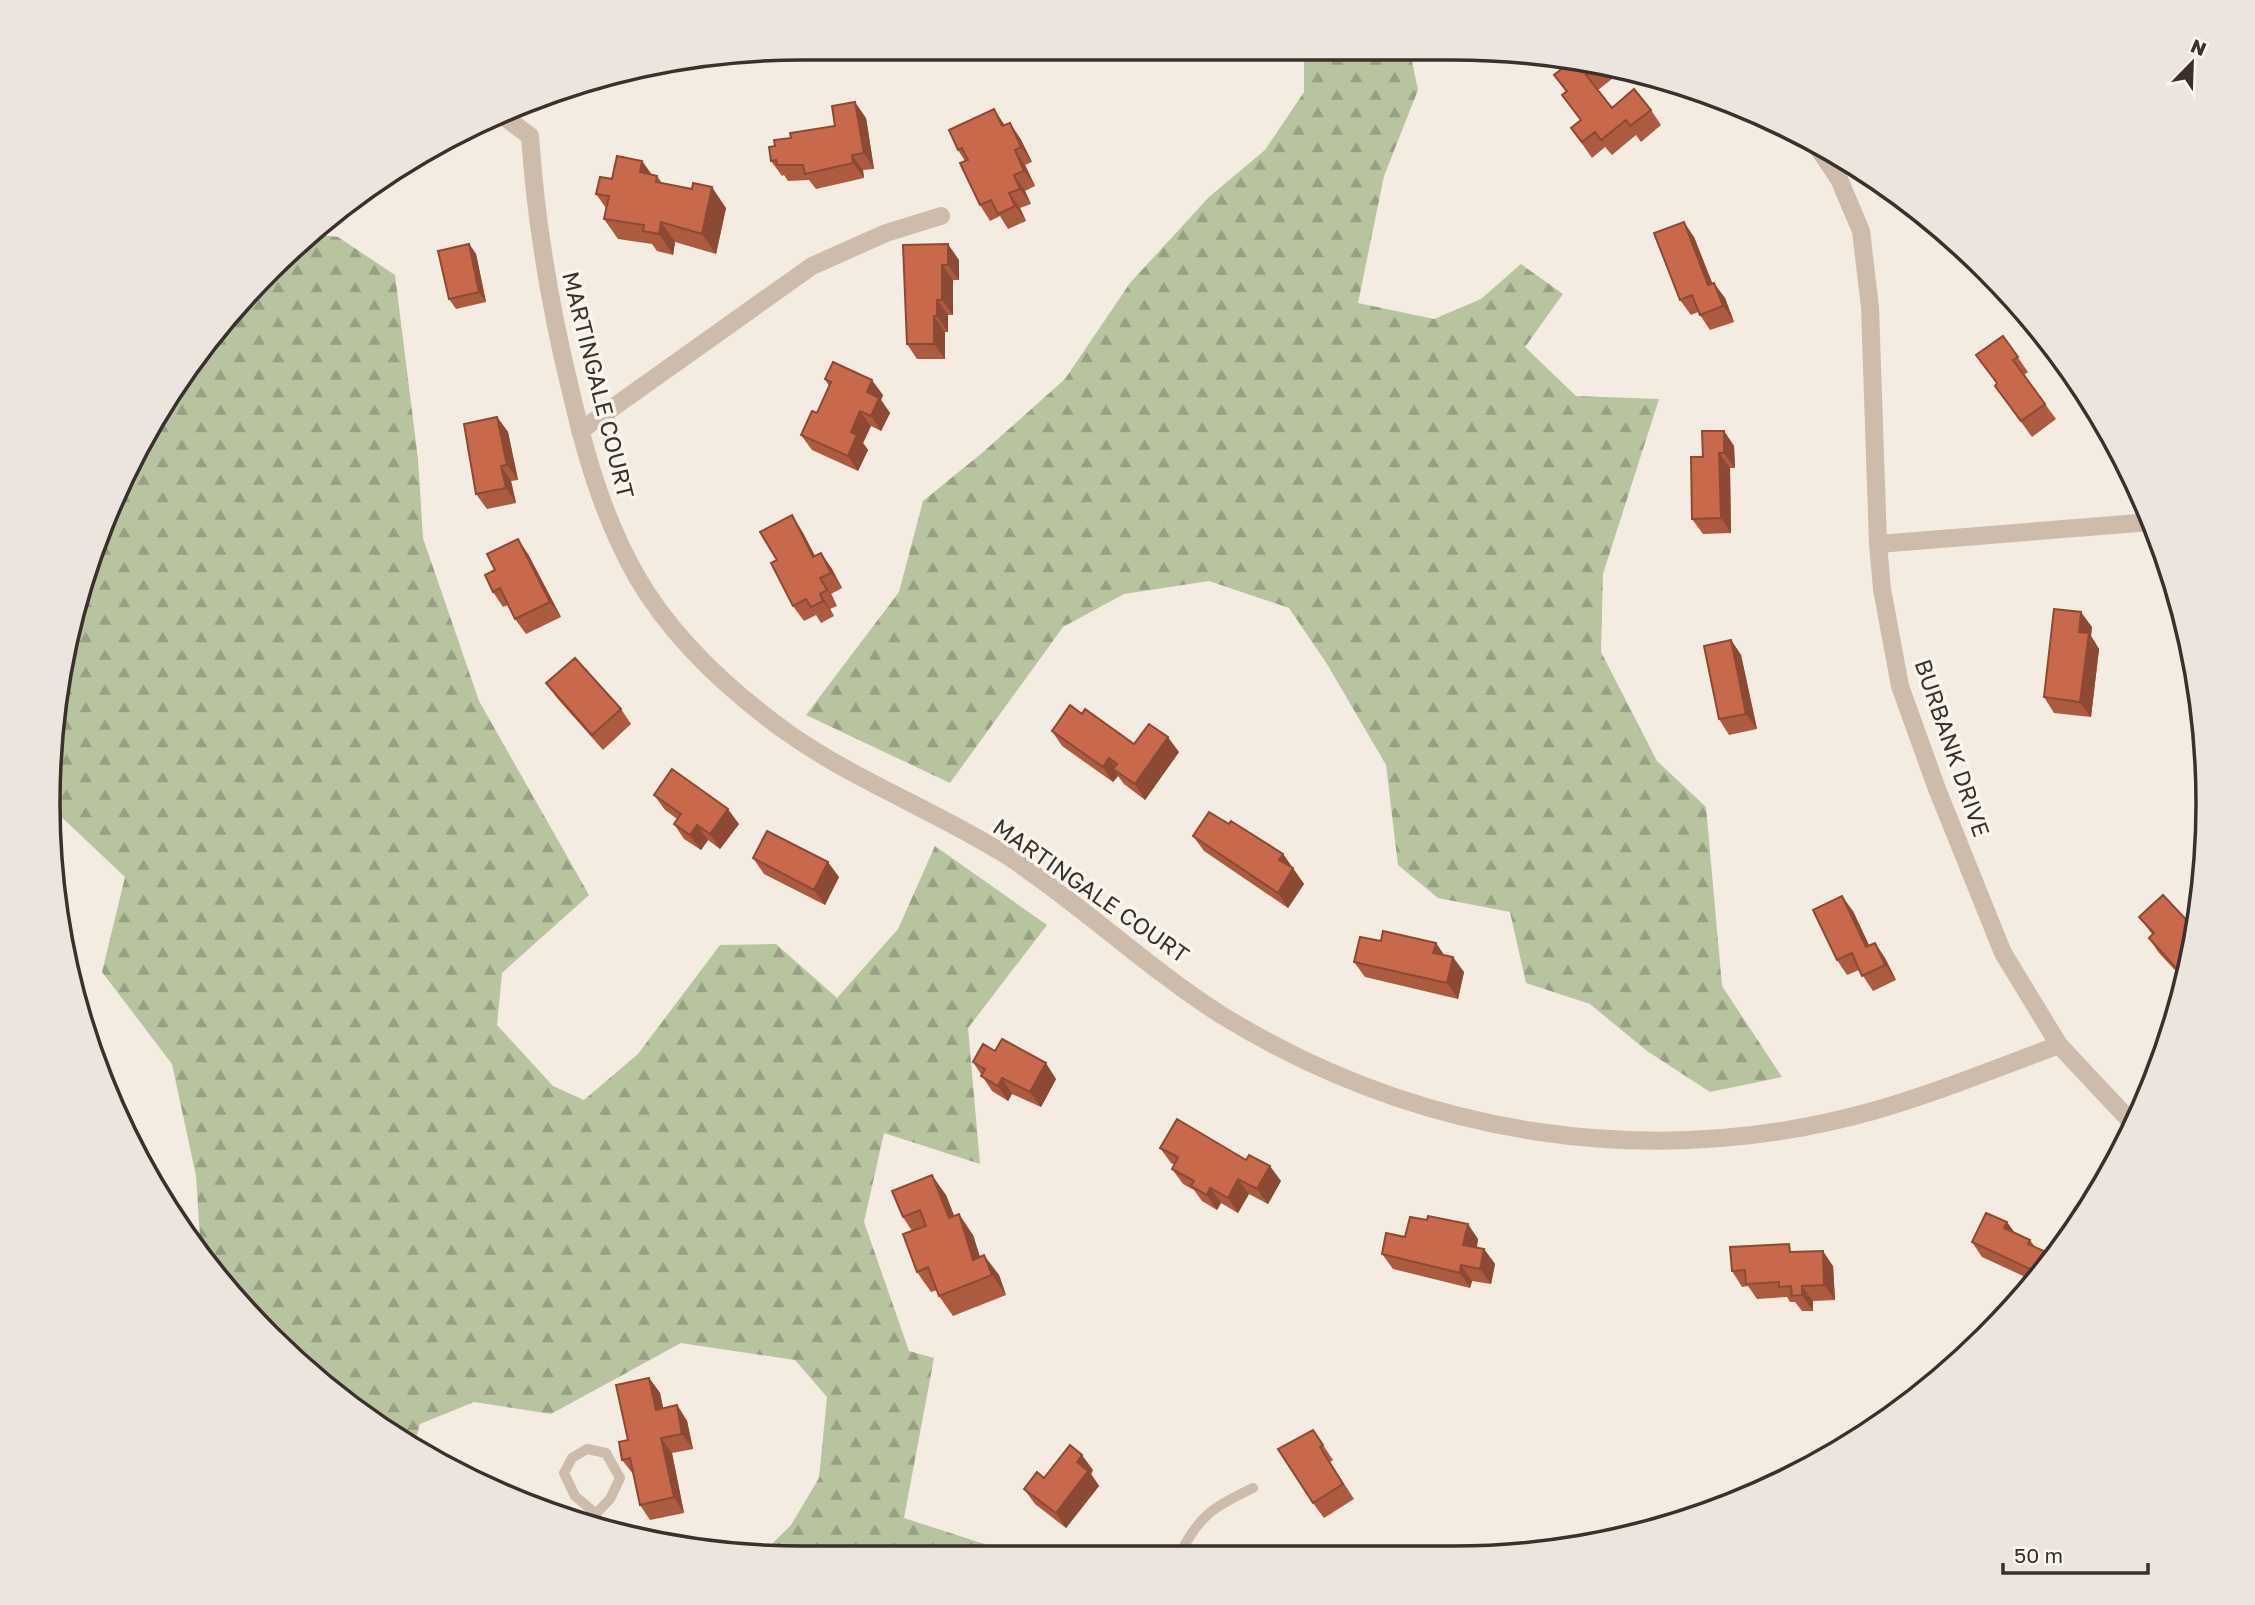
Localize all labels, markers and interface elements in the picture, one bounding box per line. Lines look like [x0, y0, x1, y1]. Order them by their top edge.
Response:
north arrow [2157, 28, 2227, 98]
text: N [2188, 33, 2210, 60]
street label: MARTINGALE COURT [557, 268, 641, 501]
street label: BURBANK DRIVE [1909, 655, 1996, 840]
street label: MARTINGALE COURT [988, 812, 1195, 968]
scale bar [2003, 1532, 2148, 1576]
text: 50 m [2014, 1542, 2063, 1568]

